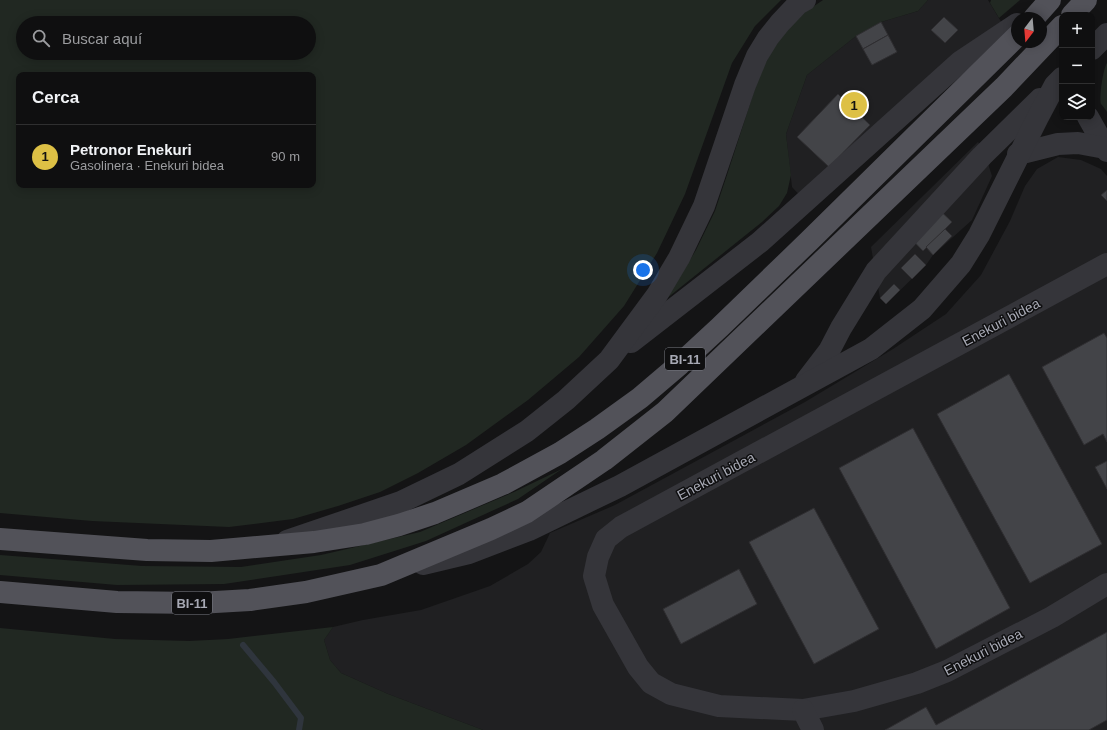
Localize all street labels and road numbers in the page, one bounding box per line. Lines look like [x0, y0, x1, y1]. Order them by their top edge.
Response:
street label: Enekuri bidea [959, 295, 1043, 349]
road number: BI-11 [665, 348, 705, 370]
street label: Enekuri bidea [674, 449, 758, 503]
road number: BI-11 [172, 592, 212, 614]
street label: Enekuri bidea [941, 625, 1025, 679]

